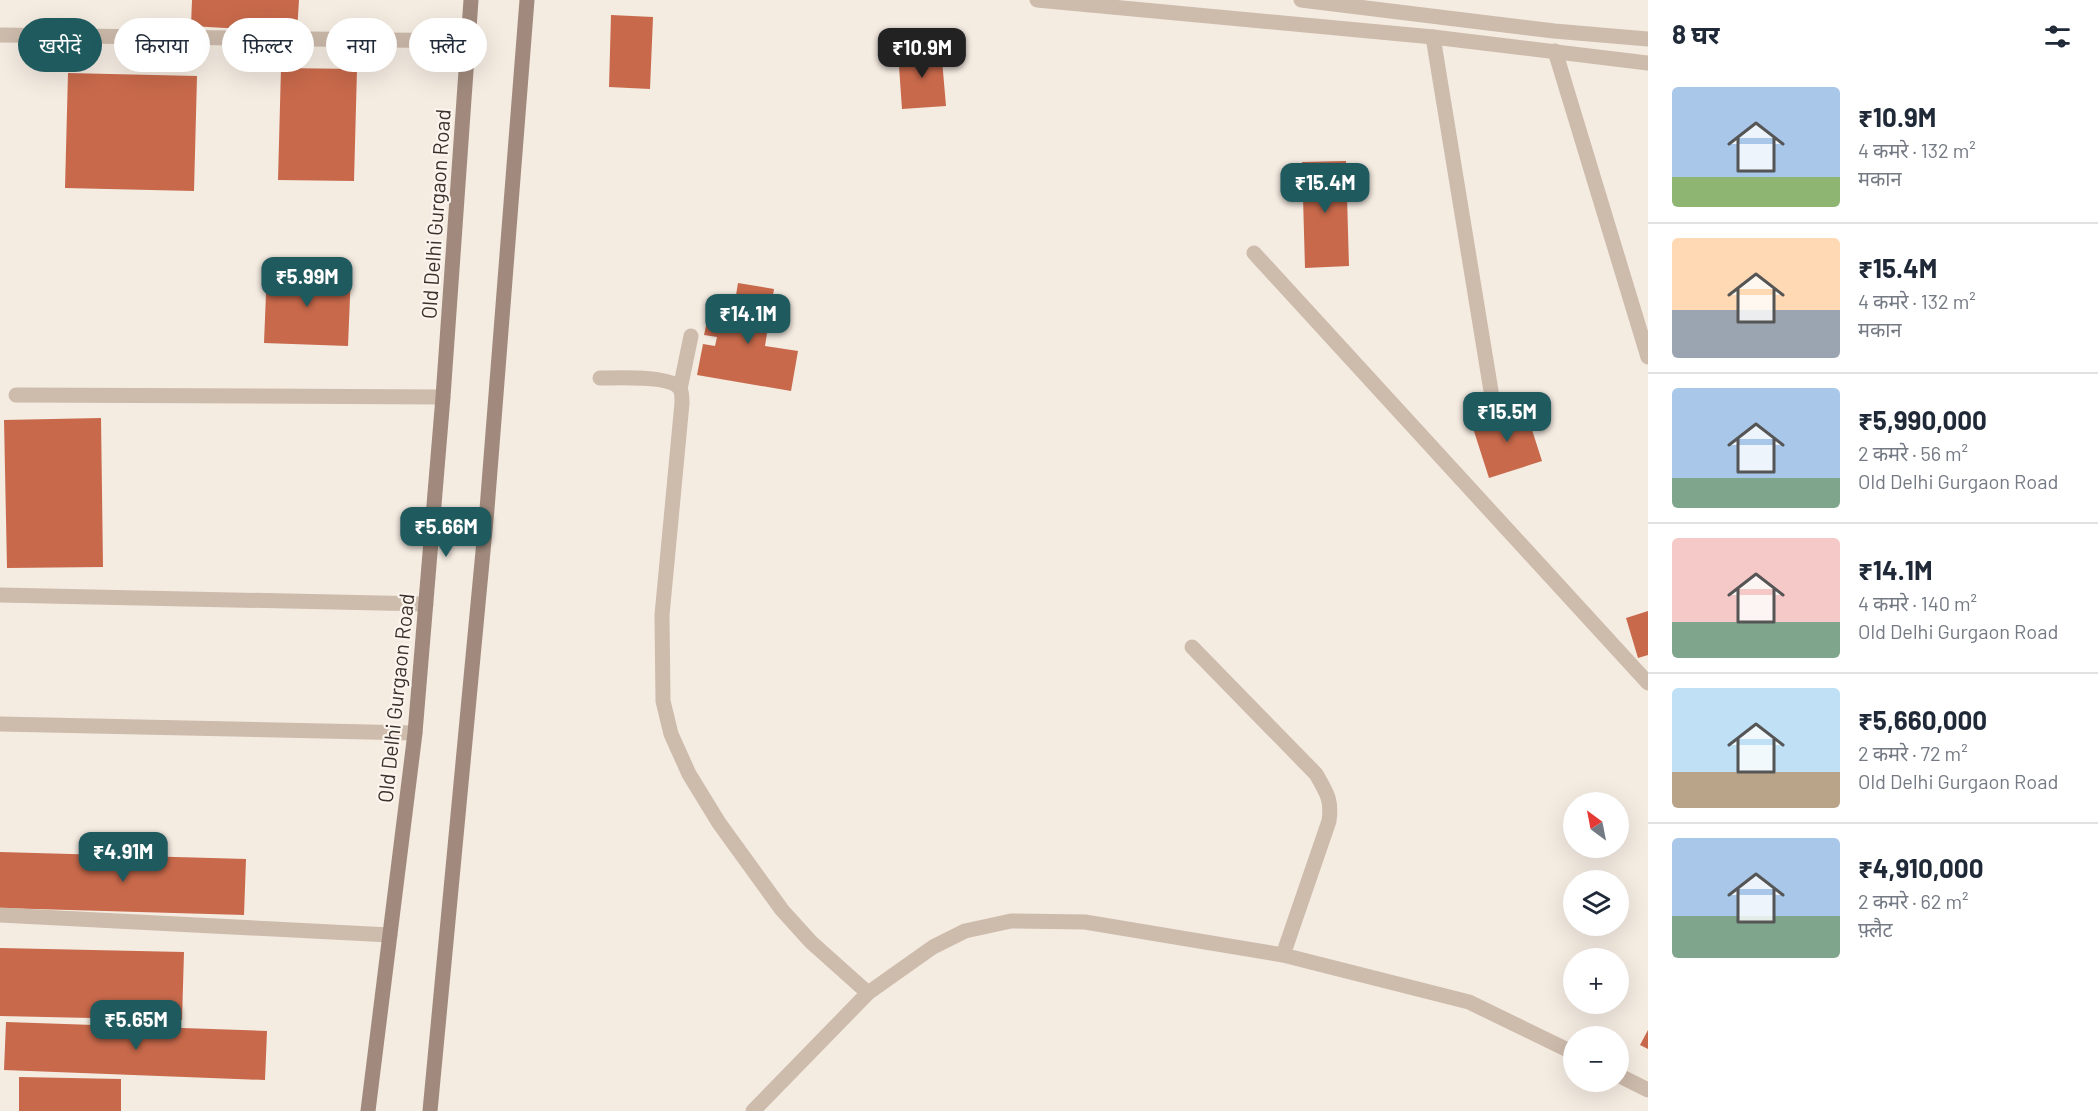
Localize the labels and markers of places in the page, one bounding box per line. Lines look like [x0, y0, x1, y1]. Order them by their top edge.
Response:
pin: ₹10.9M [873, 28, 971, 79]
pin: ₹15.4M [1276, 163, 1374, 214]
pin: ₹5.99M [258, 257, 356, 308]
pin: ₹14.1M [699, 294, 797, 345]
pin: ₹15.5M [1458, 392, 1556, 443]
pin: ₹5.66M [397, 507, 495, 558]
pin: ₹4.91M [74, 832, 172, 883]
pin: ₹5.65M [87, 1000, 185, 1051]

